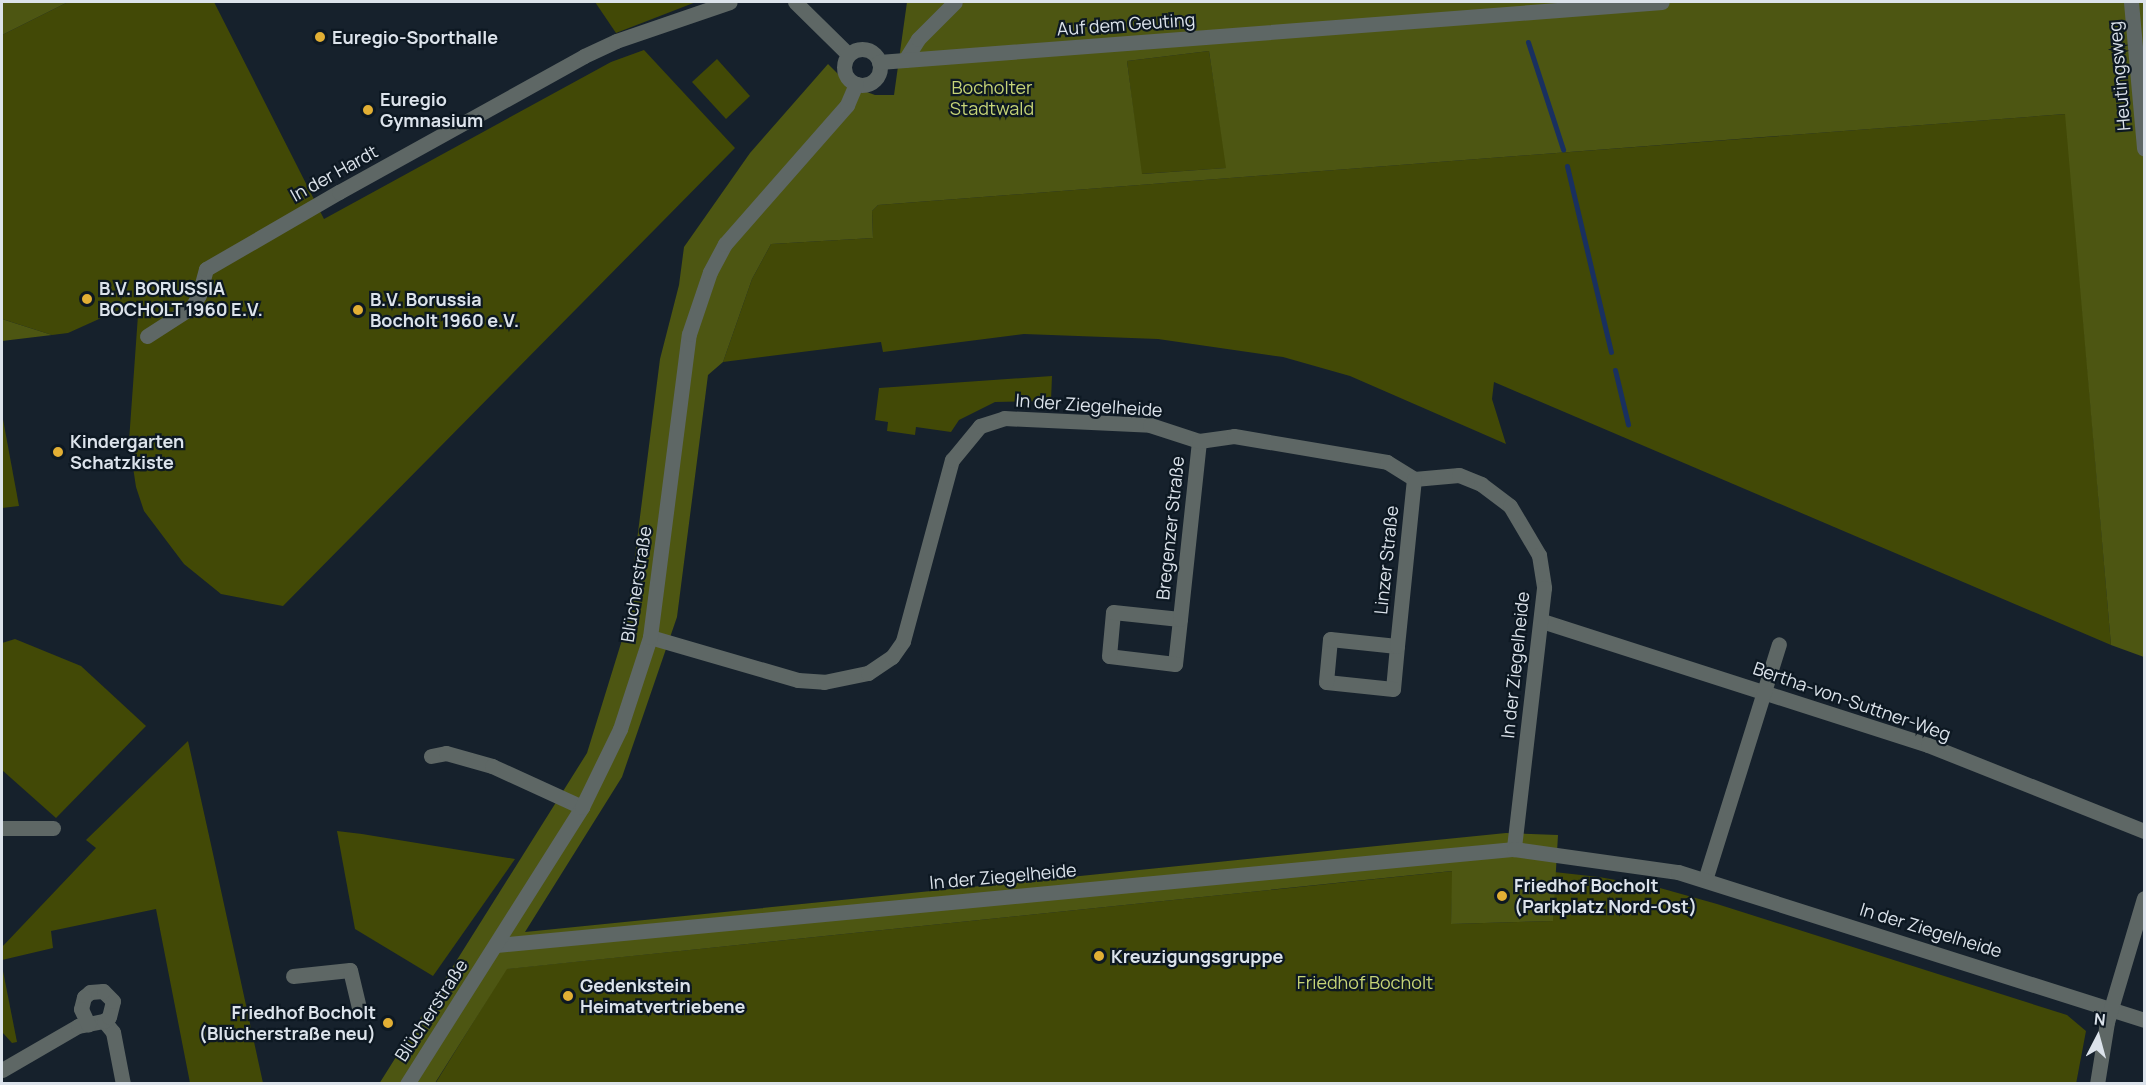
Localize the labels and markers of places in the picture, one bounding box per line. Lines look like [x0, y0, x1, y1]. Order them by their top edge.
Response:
place label: Euregio-Sporthalle [332, 26, 498, 48]
marker: Euregio-Sporthalle [313, 30, 327, 44]
place label: Euregio Gymnasium [380, 89, 483, 132]
marker: Euregio Gymnasium [361, 103, 375, 117]
place label: B.V. BORUSSIA BOCHOLT 1960 E.V. [99, 278, 264, 320]
place label: B.V. Borussia Bocholt 1960 e.V. [370, 289, 519, 332]
marker: B.V. BORUSSIA BOCHOLT 1960 E.V. [80, 292, 94, 306]
marker: B.V. Borussia Bocholt 1960 e.V. [351, 303, 365, 317]
place label: Kindergarten Schatzkiste [70, 431, 184, 474]
marker: Kindergarten Schatzkiste [51, 445, 65, 459]
place label: Friedhof Bocholt (Parkplatz Nord-Ost) [1514, 875, 1697, 918]
marker: Friedhof Bocholt (Parkplatz Nord-Ost) [1495, 889, 1509, 903]
place label: Kreuzigungsgruppe [1111, 945, 1283, 967]
marker: Kreuzigungsgruppe [1092, 949, 1106, 963]
place label: Gedenkstein Heimatvertriebene [580, 975, 745, 1018]
marker: Gedenkstein Heimatvertriebene [561, 989, 575, 1003]
place label: Friedhof Bocholt (Blücherstraße neu) [199, 1002, 376, 1044]
marker: Friedhof Bocholt (Blücherstraße neu) [381, 1016, 395, 1030]

